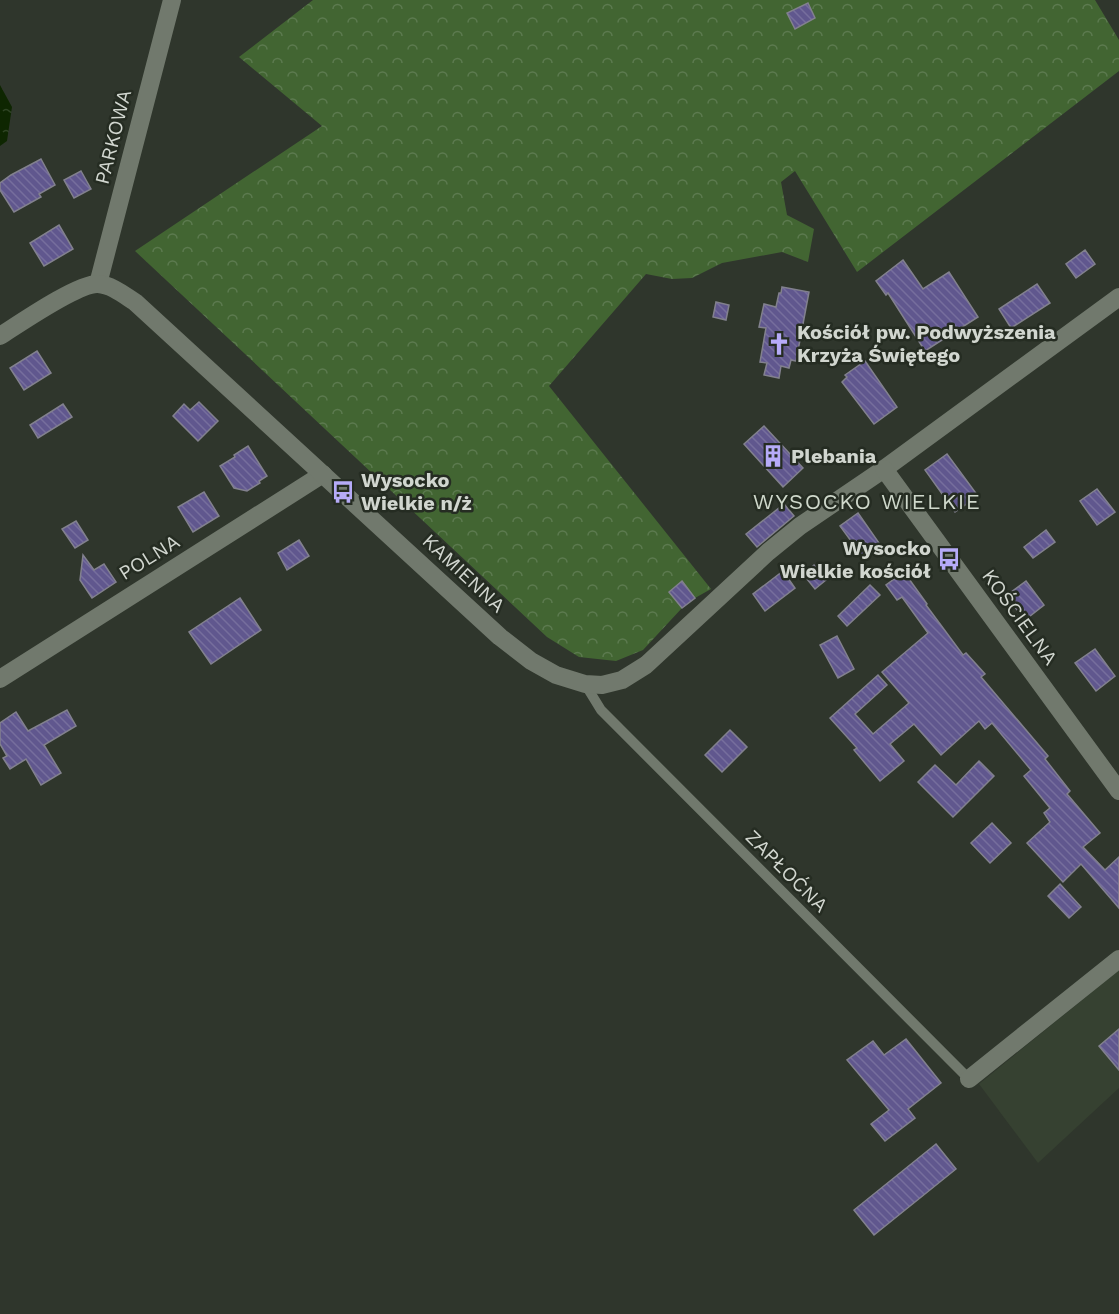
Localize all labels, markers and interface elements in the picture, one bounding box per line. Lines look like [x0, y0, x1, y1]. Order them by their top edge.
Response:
street label: PARKOWA [90, 87, 136, 187]
place label: Kościół pw. Podwyższenia Krzyża Świętego [797, 320, 1056, 367]
church icon: Kościół pw. Podwyższenia Krzyża Świętego [766, 331, 792, 357]
building icon: Plebania [760, 443, 786, 469]
place label: Plebania [791, 444, 877, 468]
place label: Wysocko Wielkie n/ż [361, 468, 472, 515]
bus stop icon: Wysocko Wielkie n/ż [330, 479, 356, 505]
district label: WYSOCKO WIELKIE [753, 489, 981, 514]
street label: POLNA [114, 529, 184, 585]
street label: KAMIENNA [418, 529, 510, 617]
place label: Wysocko Wielkie kościół [780, 536, 931, 583]
bus stop icon: Wysocko Wielkie kościół [936, 546, 962, 572]
street label: KOŚCIELNA [977, 564, 1063, 670]
street label: ZAPŁOĆNA [741, 825, 833, 917]

